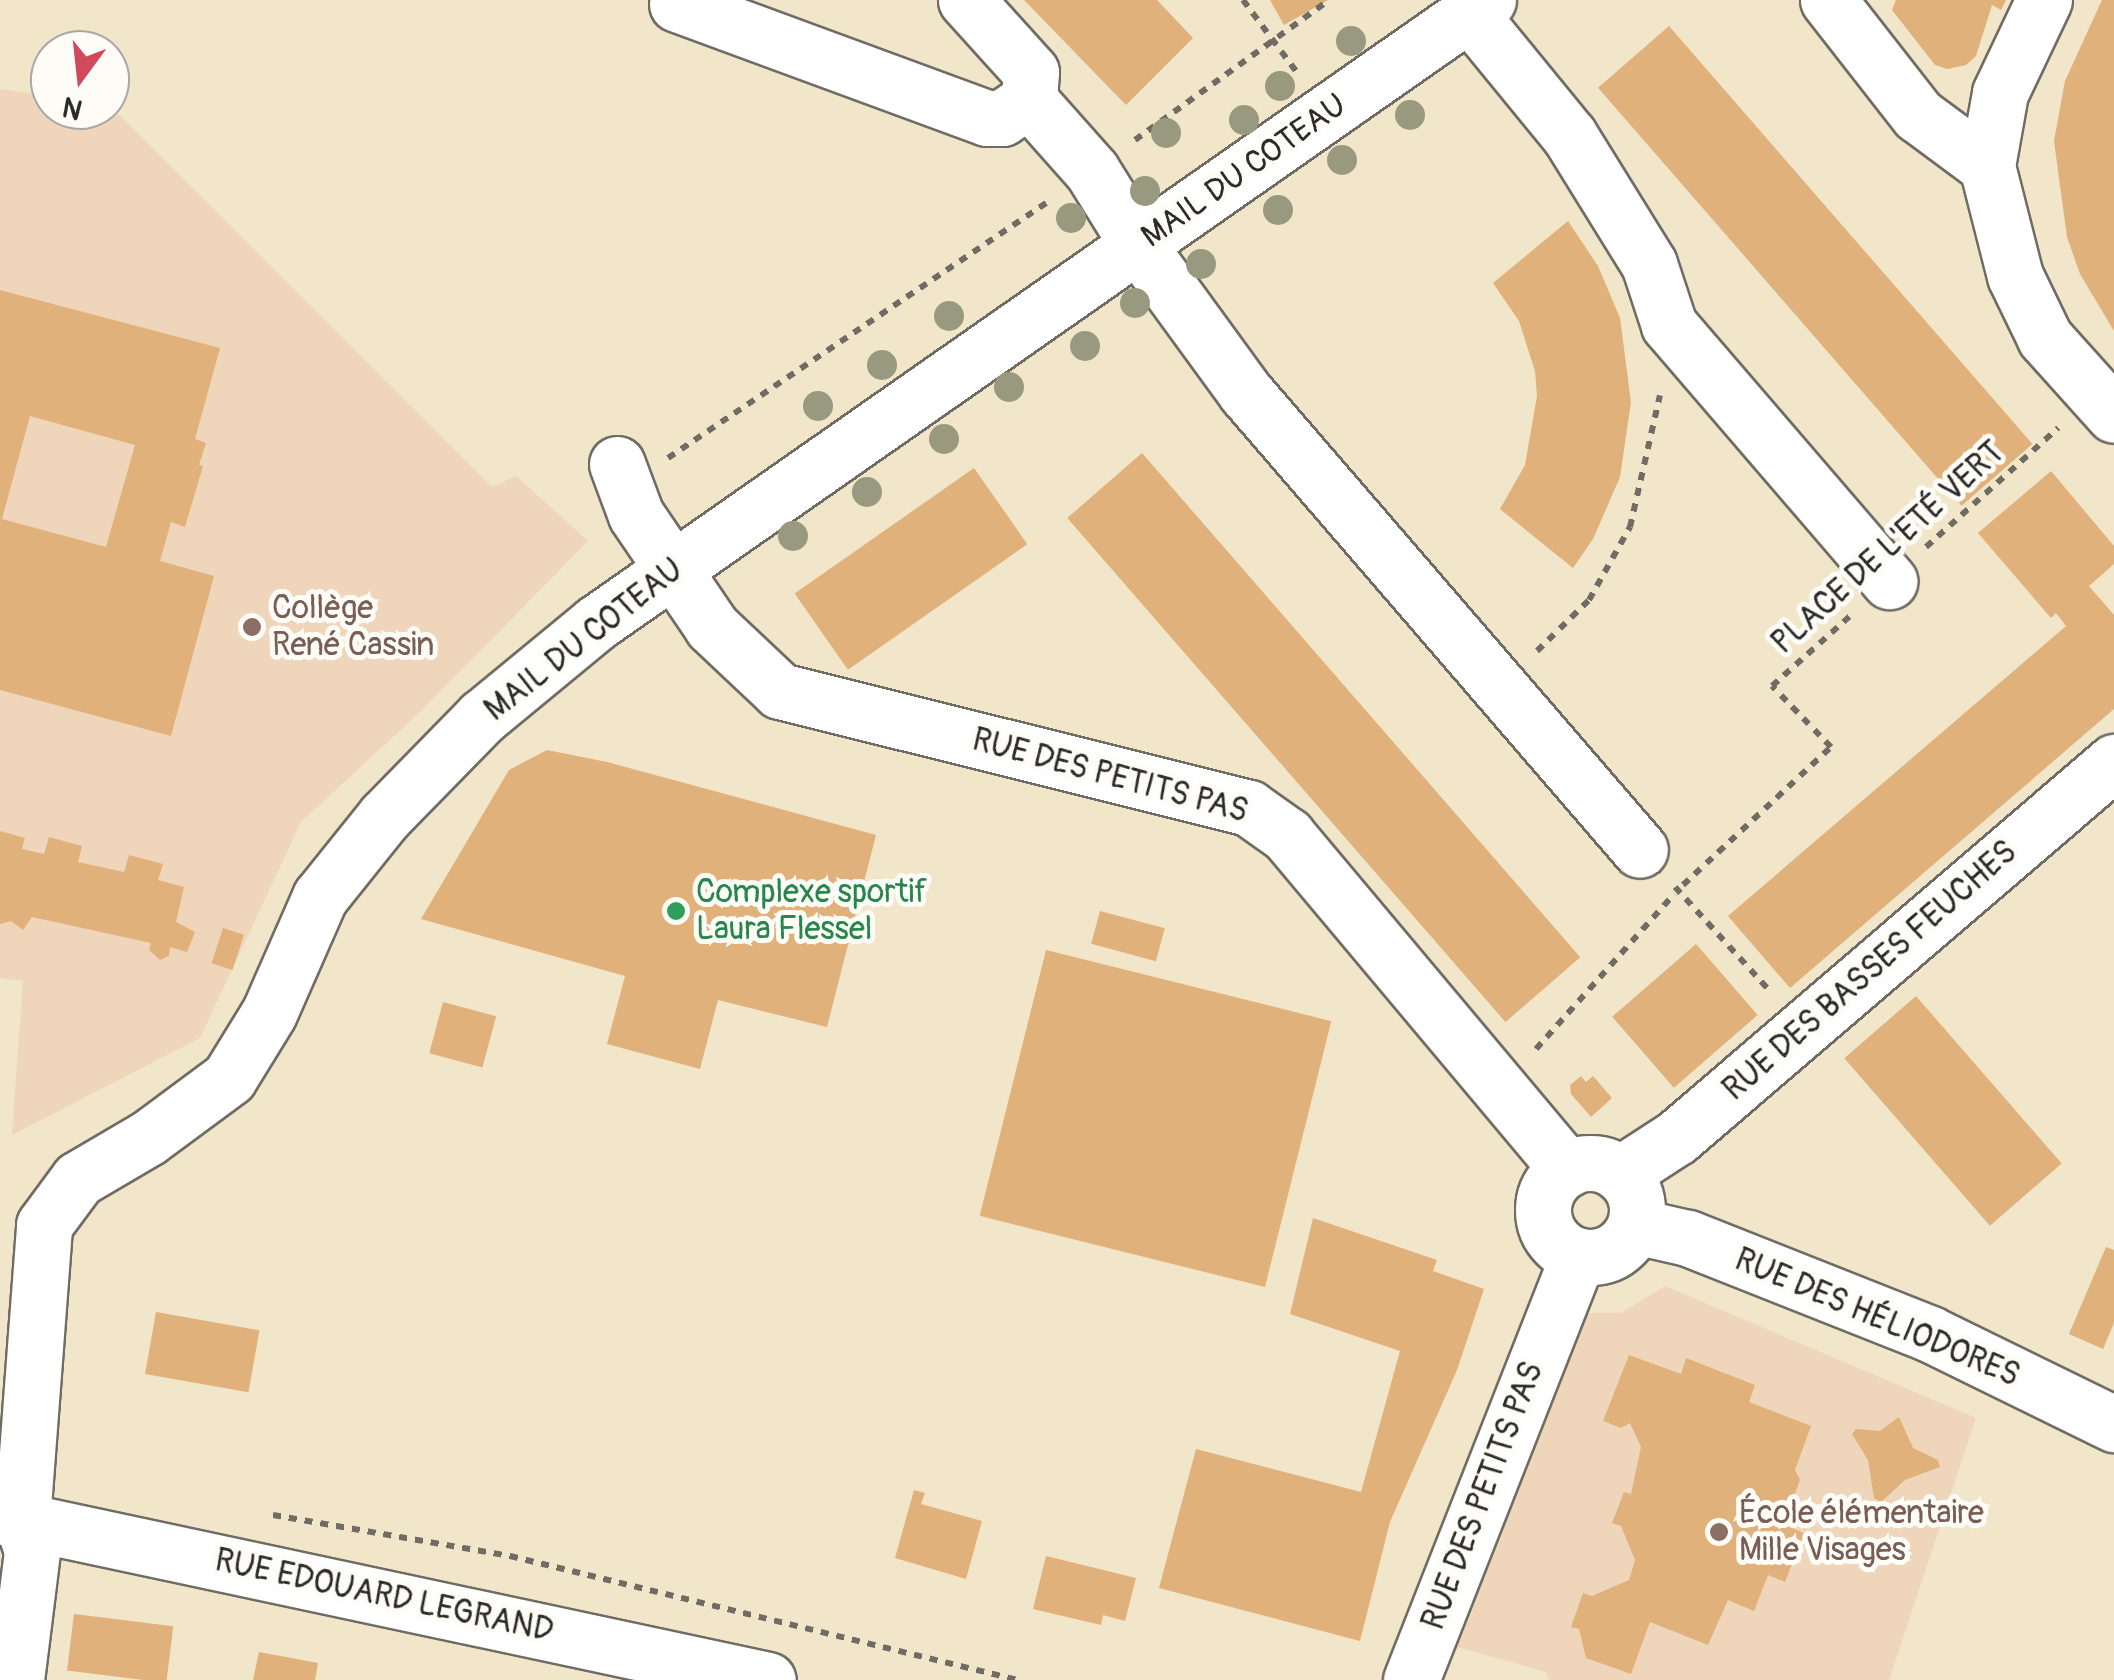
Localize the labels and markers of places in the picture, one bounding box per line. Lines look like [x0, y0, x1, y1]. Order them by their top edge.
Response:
place label: Collège René Cassin [272, 590, 434, 665]
marker: Collège René Cassin [241, 616, 263, 638]
place label: Complexe sportif Laura Flessel [696, 874, 927, 949]
marker: Complexe sportif Laura Flessel [665, 900, 687, 922]
place label: École élémentaire Mille Visages [1739, 1495, 1984, 1570]
marker: École élémentaire Mille Visages [1708, 1521, 1730, 1543]

